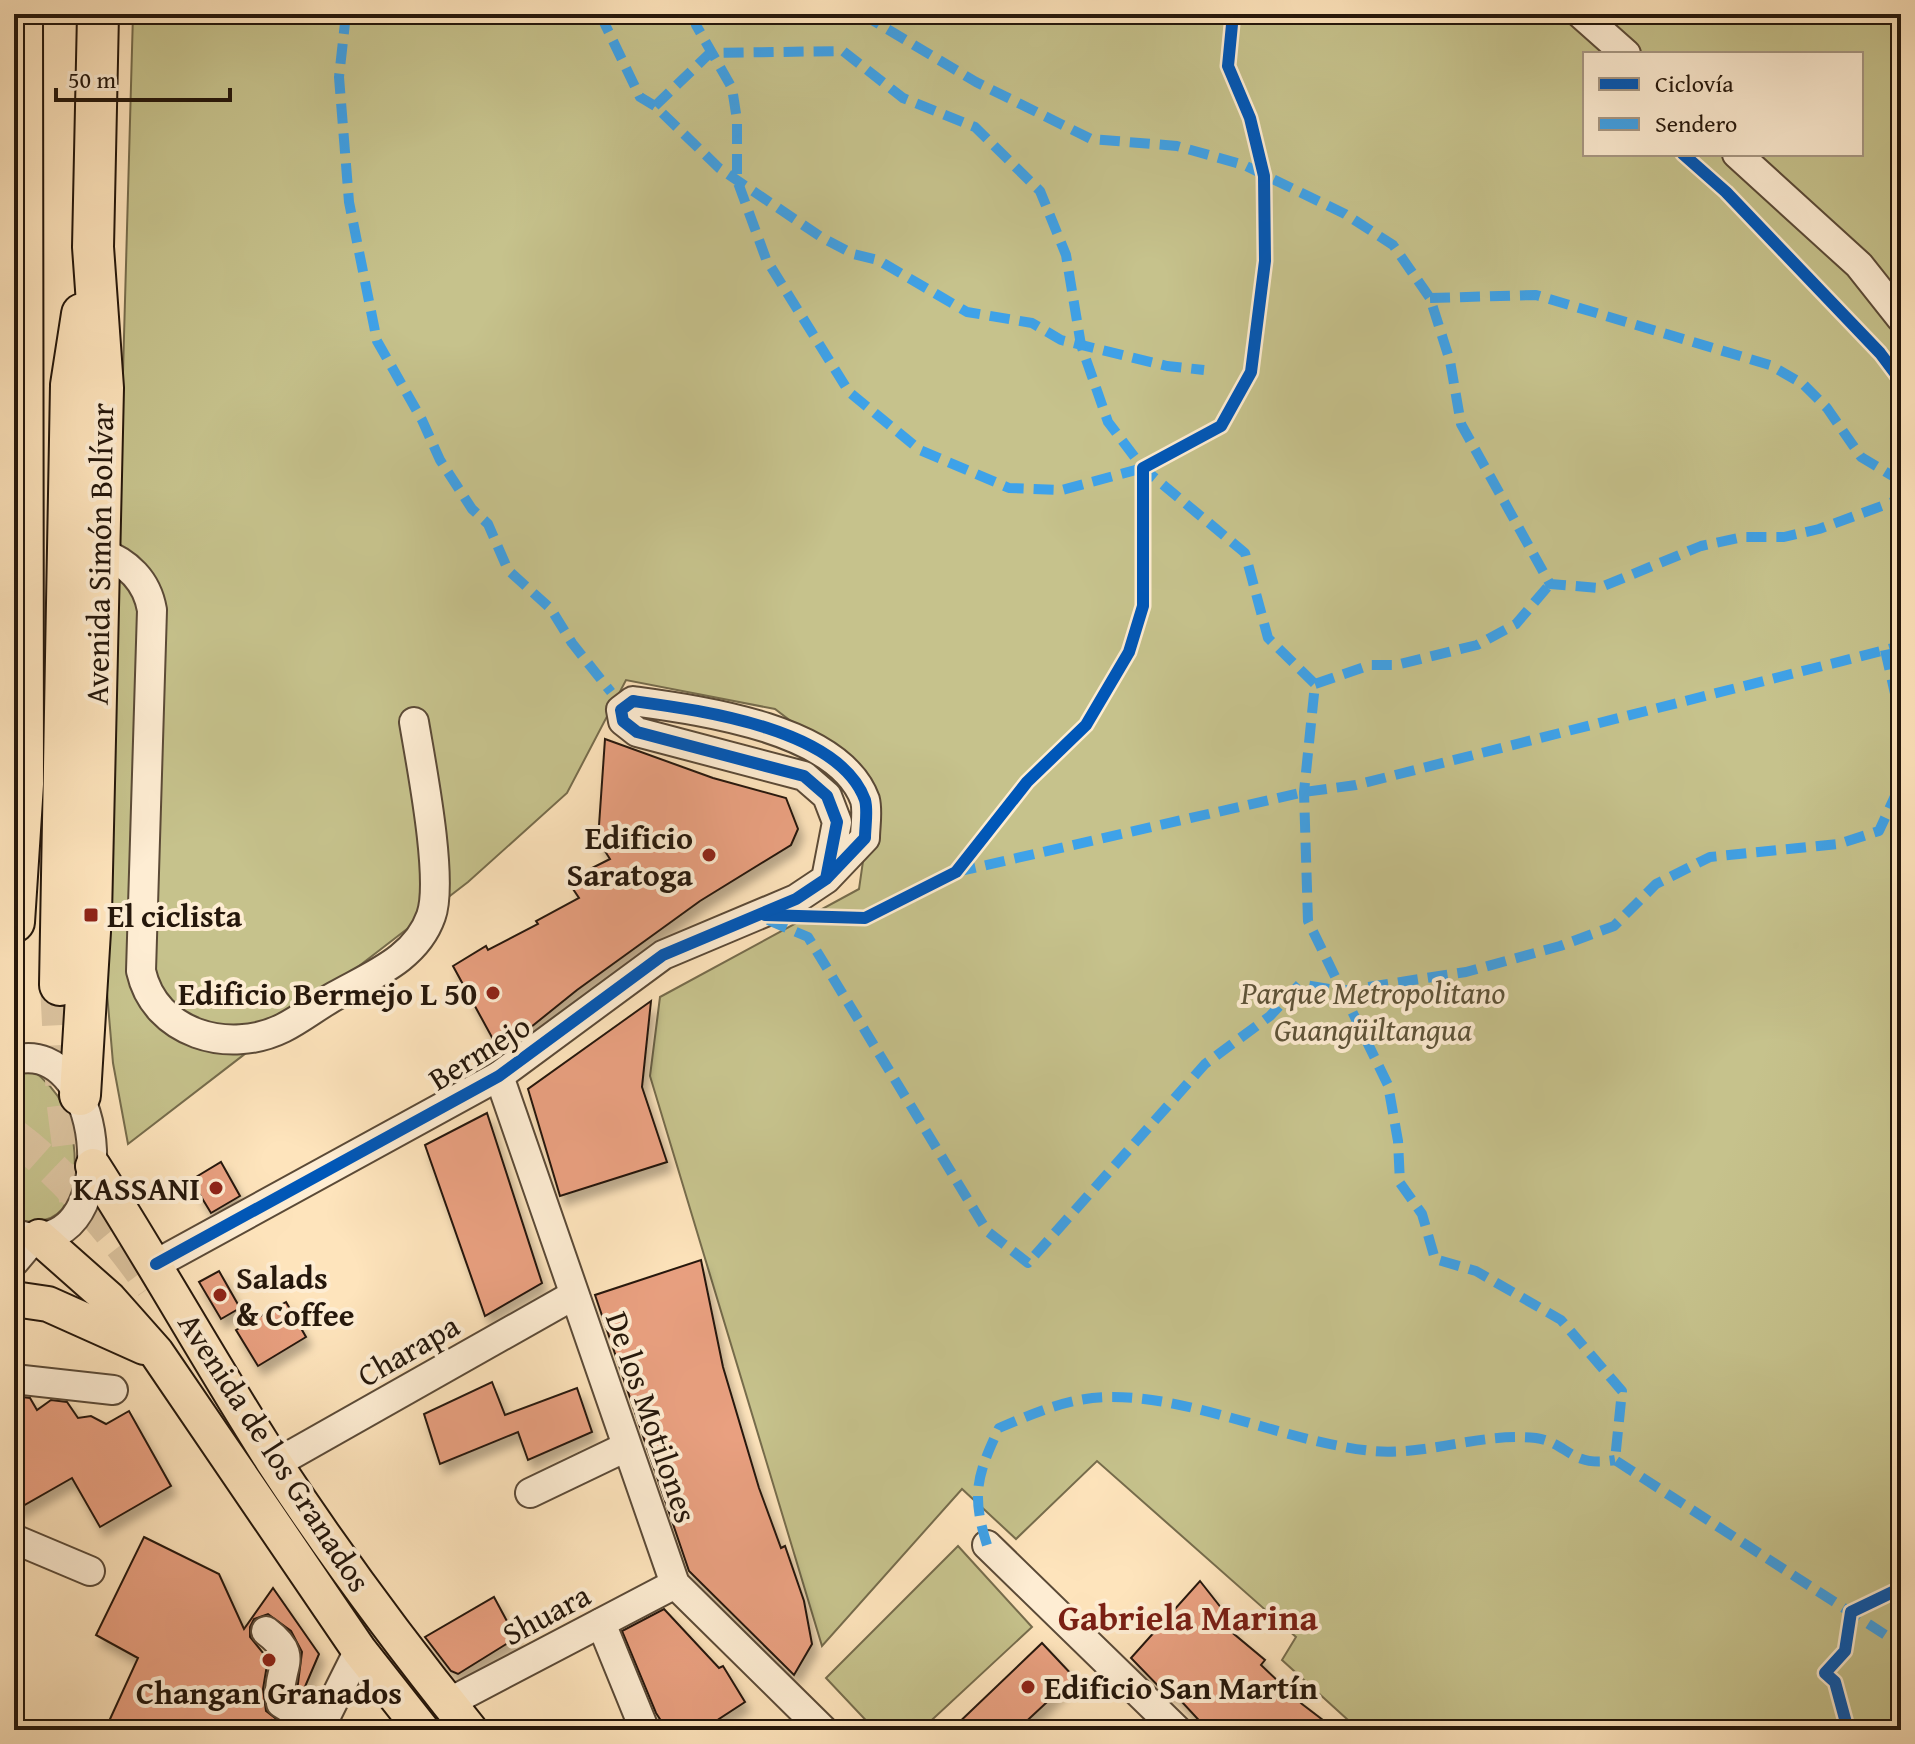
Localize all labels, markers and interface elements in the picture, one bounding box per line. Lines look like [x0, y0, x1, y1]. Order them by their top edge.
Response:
scale bar [56, 52, 230, 102]
legend [1583, 52, 1863, 156]
text: 50 m [68, 62, 116, 97]
text: Ciclovía [1655, 66, 1734, 101]
text: Sendero [1655, 106, 1737, 141]
street label: Avenida Simón Bolívar [73, 402, 125, 706]
place label: Edificio Saratoga [567, 814, 694, 898]
marker: Edificio Saratoga [700, 846, 718, 864]
place label: El ciclista [107, 892, 243, 939]
marker: El ciclista [82, 906, 100, 924]
park label: Parque Metropolitano Guangüiltangua [1240, 969, 1505, 1053]
place label: Edificio Bermejo L 50 [178, 970, 477, 1017]
marker: Edificio Bermejo L 50 [484, 984, 502, 1002]
street label: Bermejo [419, 1002, 539, 1102]
place label: KASSANI [73, 1165, 200, 1212]
marker: KASSANI [207, 1179, 225, 1197]
place label: Salads & Coffee [236, 1254, 354, 1338]
marker: Salads & Coffee [211, 1286, 229, 1304]
street label: Charapa [348, 1302, 468, 1398]
street label: Avenida de los Granados [167, 1303, 383, 1601]
street label: De los Motilones [594, 1305, 710, 1529]
street label: Shuara [493, 1571, 599, 1657]
district label: Gabriela Marina [1058, 1590, 1318, 1643]
marker: Changan Granados [260, 1651, 278, 1669]
place label: Edificio San Martín [1044, 1664, 1318, 1711]
place label: Changan Granados [136, 1669, 402, 1716]
marker: Edificio San Martín [1019, 1678, 1037, 1696]

